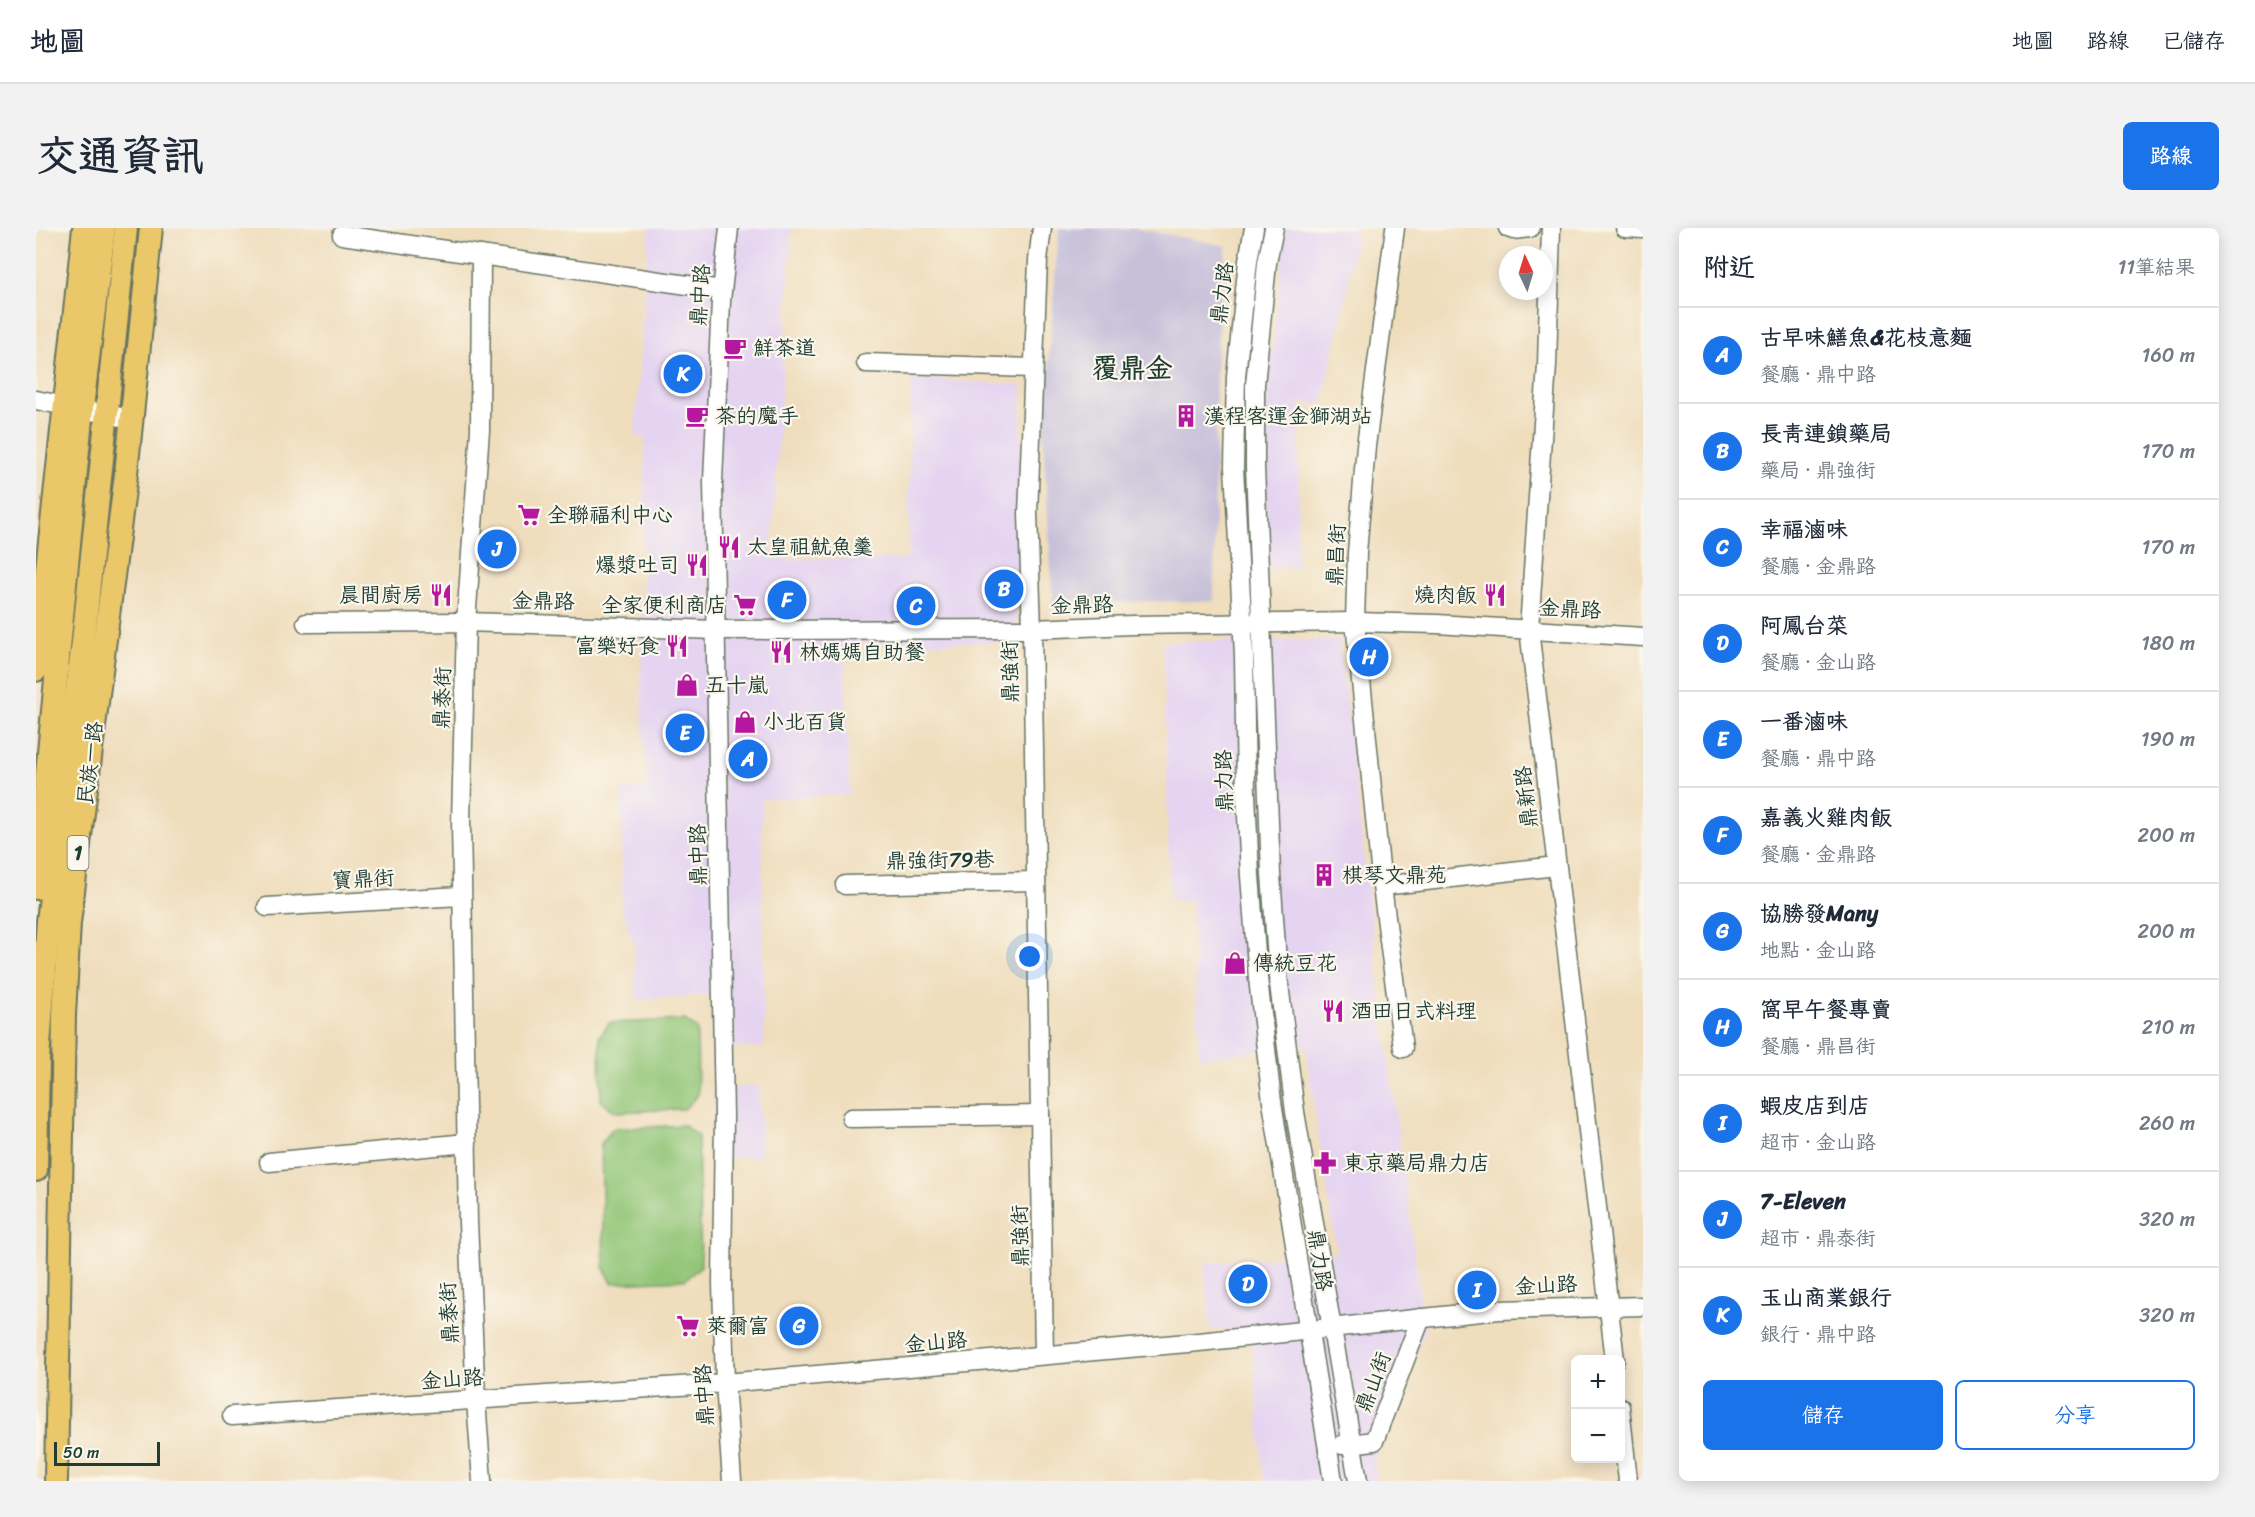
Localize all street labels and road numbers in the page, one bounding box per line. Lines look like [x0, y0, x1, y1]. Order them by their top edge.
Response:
street label: 鼎力路 [1199, 259, 1245, 327]
street label: 鼎中路 [679, 262, 721, 328]
street label: 鼎昌街 [1315, 523, 1357, 587]
street label: 金鼎路 [511, 581, 575, 621]
street label: 金鼎路 [1050, 585, 1114, 625]
street label: 金鼎路 [1538, 588, 1602, 630]
street label: 鼎強街 [990, 640, 1030, 704]
street label: 鼎泰街 [422, 666, 462, 730]
street label: 民族一路 [66, 719, 114, 807]
street label: 鼎力路 [1204, 749, 1244, 813]
street label: 鼎新路 [1503, 763, 1549, 831]
street label: 鼎中路 [678, 823, 718, 887]
road number: 1 [68, 836, 88, 870]
street label: 鼎強街79巷 [885, 840, 995, 880]
street label: 寶鼎街 [331, 858, 395, 900]
street label: 鼎強街 [1000, 1204, 1040, 1268]
street label: 鼎力路 [1296, 1226, 1344, 1294]
street label: 金山路 [1514, 1264, 1578, 1306]
street label: 鼎泰街 [428, 1281, 470, 1345]
street label: 金山路 [903, 1320, 969, 1364]
street label: 鼎山街 [1344, 1346, 1402, 1418]
street label: 金山路 [419, 1358, 485, 1400]
street label: 鼎中路 [683, 1363, 725, 1427]

